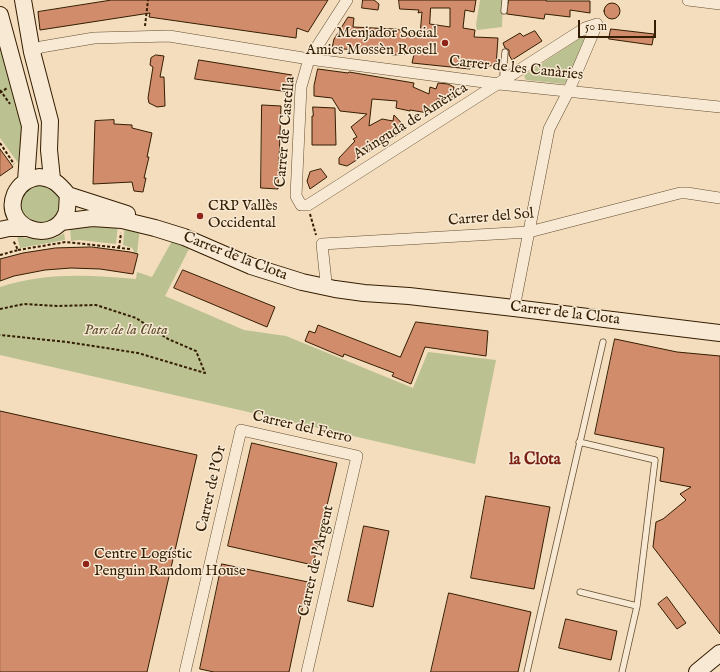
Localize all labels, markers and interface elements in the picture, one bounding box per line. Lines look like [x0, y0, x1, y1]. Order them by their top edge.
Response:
scale bar [580, 12, 658, 38]
text: 50 m [585, 19, 607, 34]
place label: Menjador Social Amics Mossèn Rosell [306, 25, 437, 60]
marker: Menjador Social Amics Mossèn Rosell [440, 38, 450, 48]
street label: Carrer de les Canàries [448, 53, 584, 85]
street label: Carrer de Castella [272, 76, 300, 188]
street label: Avinguda de Amèrica [351, 80, 471, 164]
place label: CRP Vallès Occidental [208, 198, 278, 233]
street label: Carrer del Sol [447, 205, 535, 231]
marker: CRP Vallès Occidental [195, 211, 205, 221]
street label: Carrer de la Clota [180, 229, 290, 285]
street label: Carrer de la Clota [509, 298, 621, 330]
park label: Parc de la Clota [84, 322, 168, 340]
street label: Carrer del Ferro [251, 408, 353, 448]
street label: Carrer de l'Or [193, 444, 231, 534]
district label: la Clota [509, 451, 561, 471]
street label: Carrer de l'Argent [295, 504, 339, 618]
place label: Centre Logístic Penguin Random House [94, 546, 246, 581]
marker: Centre Logístic Penguin Random House [81, 559, 91, 569]

